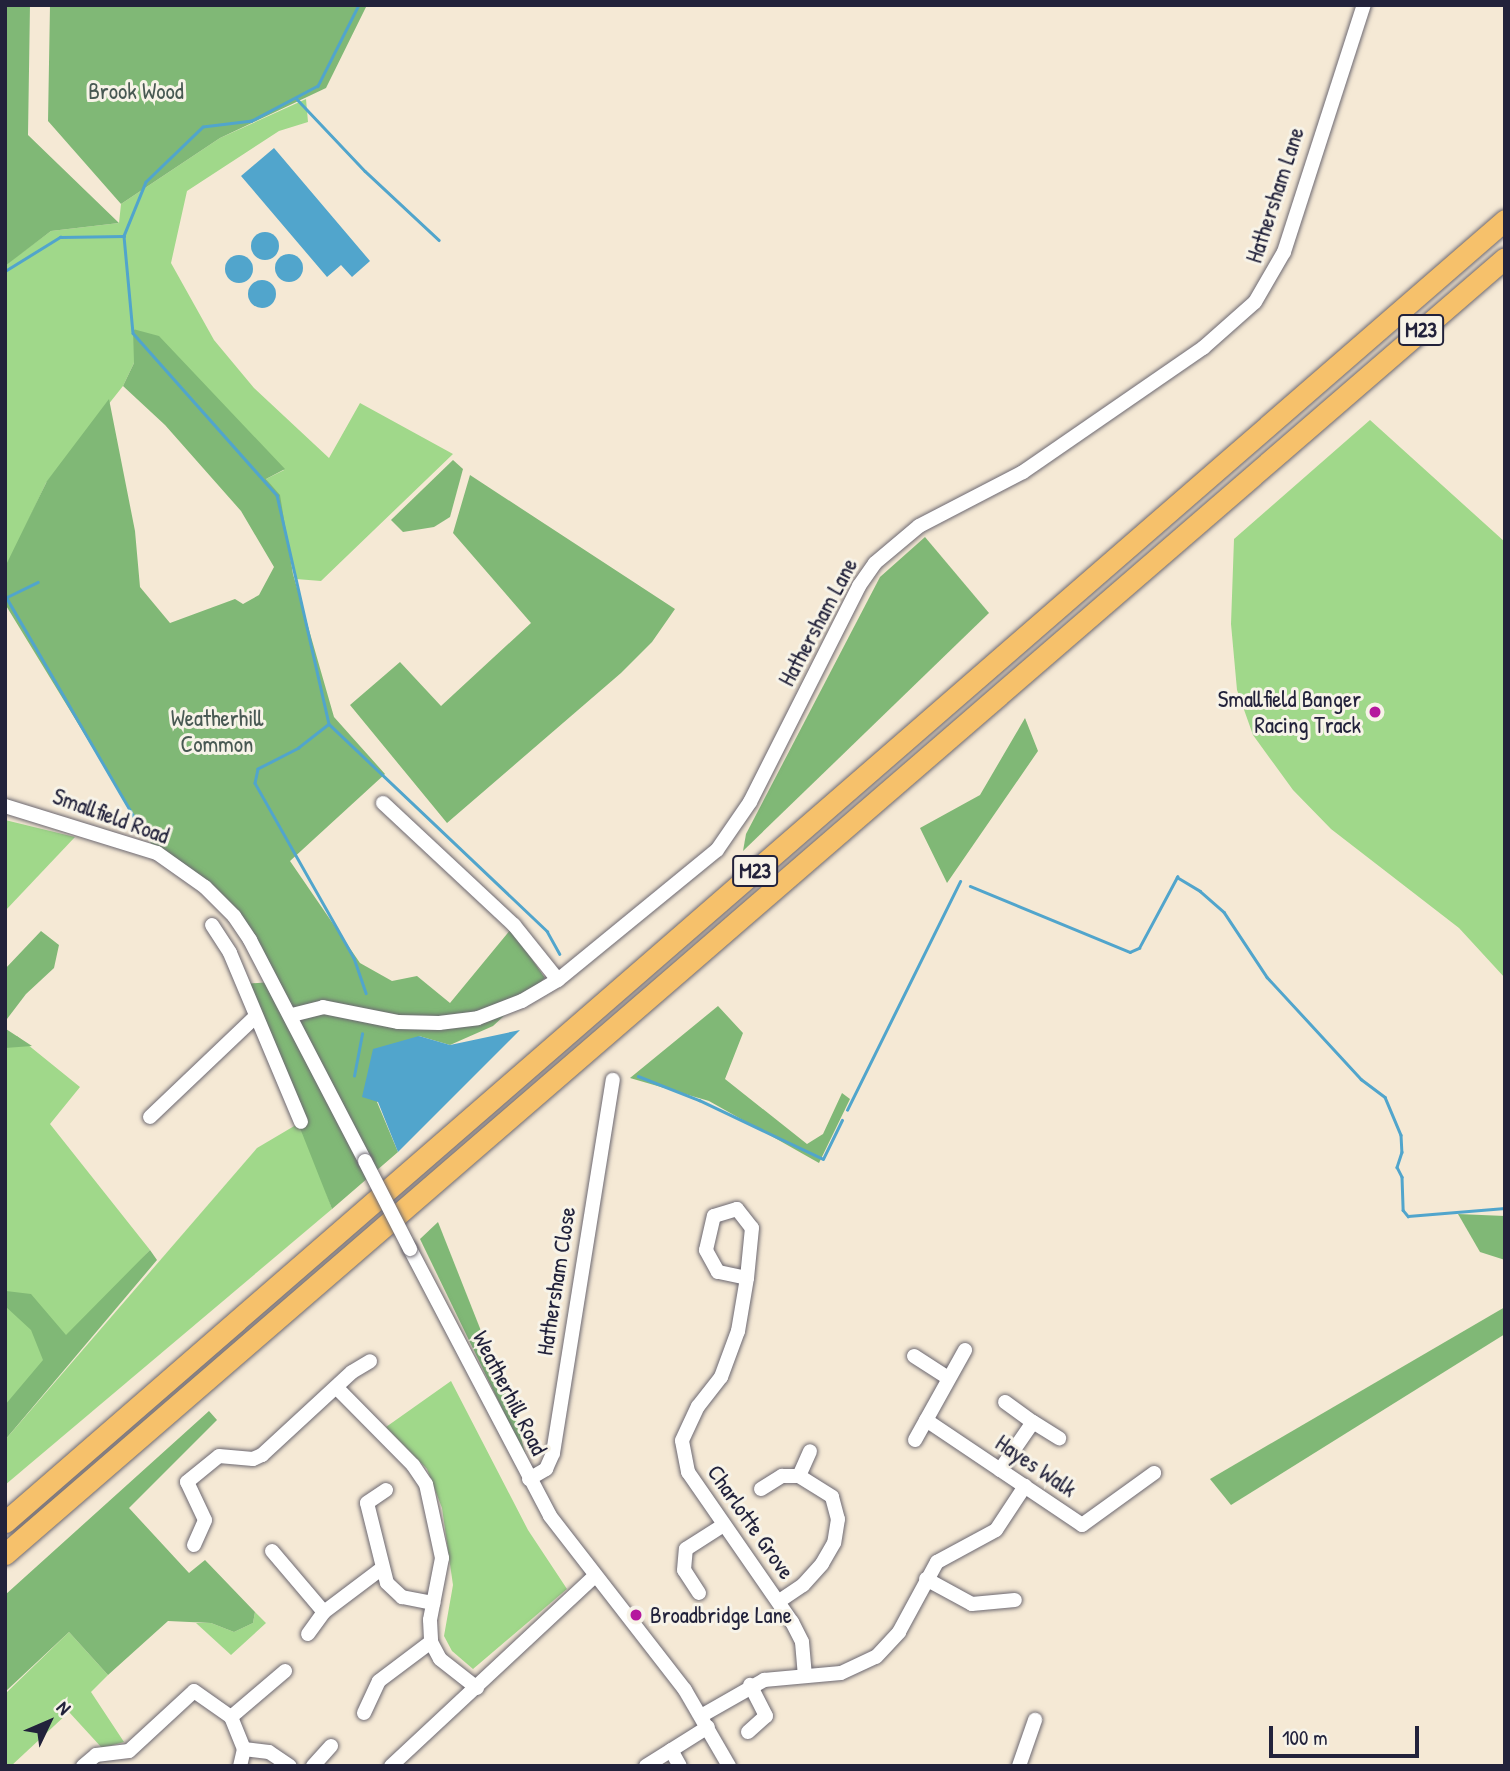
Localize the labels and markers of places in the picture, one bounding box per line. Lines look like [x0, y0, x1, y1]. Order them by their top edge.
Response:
place label: Smallfield Banger Racing Track [1218, 685, 1361, 739]
marker: Smallfield Banger Racing Track [1367, 704, 1383, 720]
place label: Broadbridge Lane [650, 1601, 792, 1629]
marker: Broadbridge Lane [628, 1607, 644, 1623]

